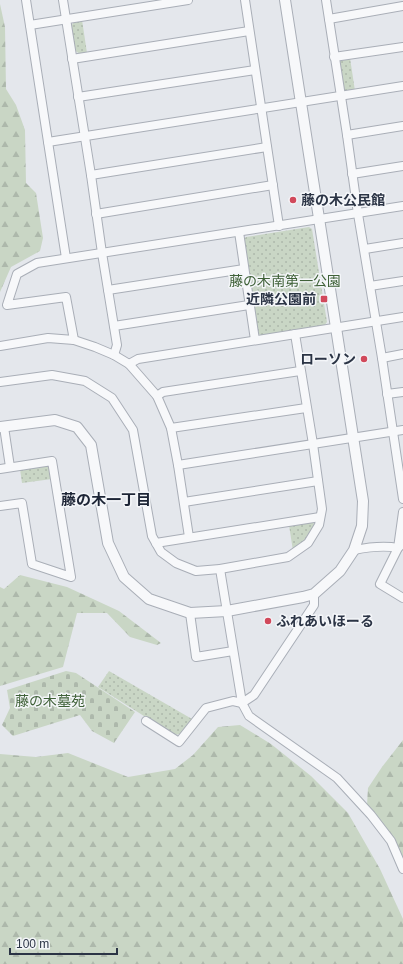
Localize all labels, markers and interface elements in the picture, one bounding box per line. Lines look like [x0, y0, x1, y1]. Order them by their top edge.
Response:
place label: 藤の木公民館 [301, 192, 385, 208]
marker: 藤の木公民館 [288, 195, 298, 205]
park label: 藤の木南第一公園 [229, 273, 341, 289]
place label: 近隣公園前 [246, 291, 316, 307]
marker: 近隣公園前 [319, 294, 329, 304]
place label: ローソン [300, 351, 356, 367]
marker: ローソン [359, 354, 369, 364]
district label: 藤の木一丁目 [61, 491, 151, 508]
place label: ふれあいほーる [276, 613, 374, 629]
marker: ふれあいほーる [263, 616, 273, 626]
park label: 藤の木墓苑 [15, 693, 85, 709]
scale bar [10, 930, 117, 956]
text: 100 m [16, 937, 49, 951]

